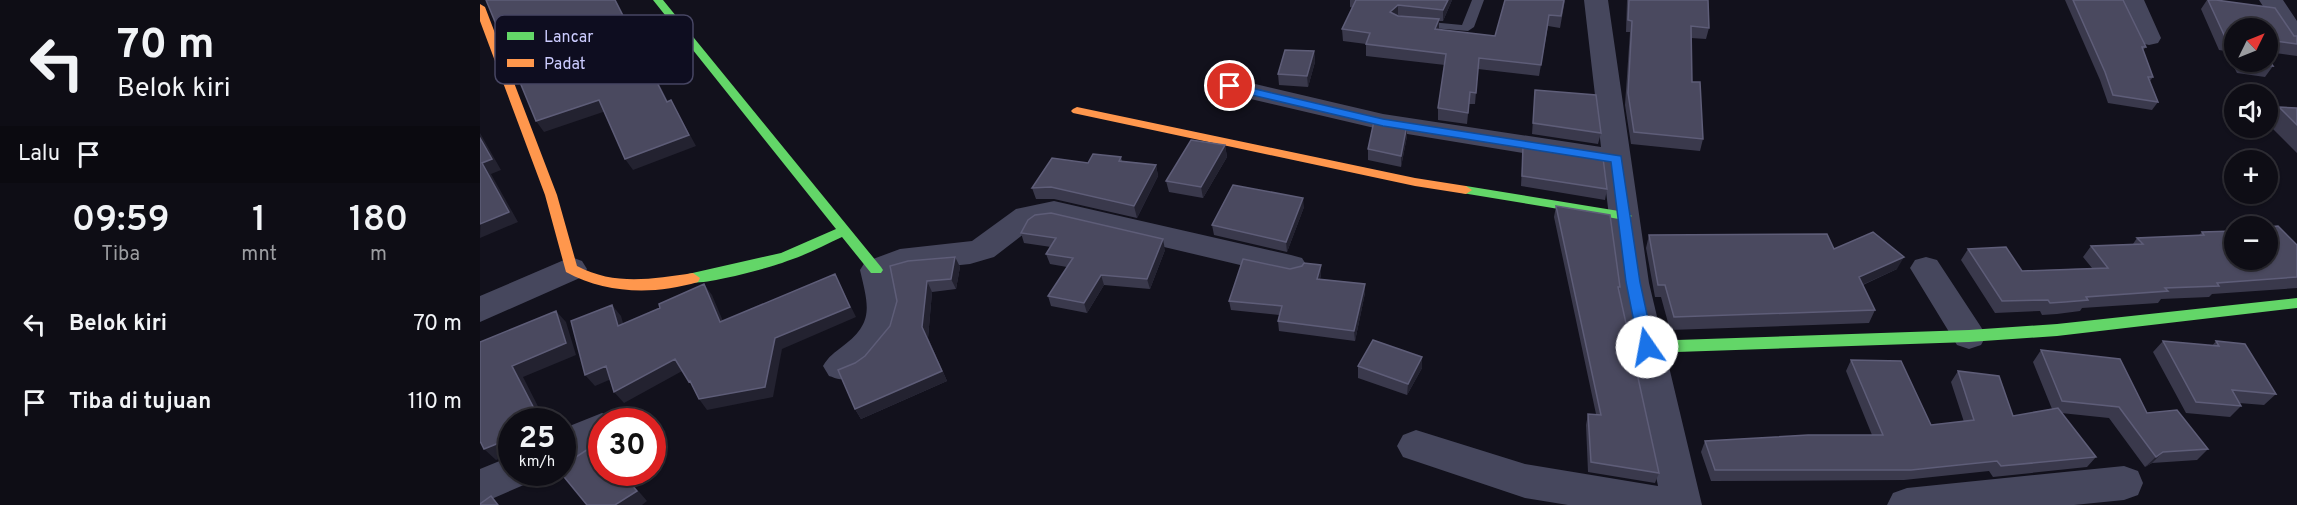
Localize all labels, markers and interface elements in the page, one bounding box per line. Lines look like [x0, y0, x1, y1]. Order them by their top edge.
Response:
legend [495, 15, 693, 84]
north arrow [2224, 18, 2278, 72]
map controls [2224, 18, 2278, 270]
text: 70 m [117, 20, 215, 73]
icon: left [18, 24, 96, 102]
text: Lancar [544, 28, 594, 48]
text: Padat [544, 55, 586, 75]
pin [1204, 60, 1255, 111]
icon: arrive [1213, 69, 1246, 102]
text: Belok kiri [117, 72, 231, 106]
button: sound [2224, 84, 2278, 138]
icon: arrive [72, 138, 105, 171]
text: Lalu [18, 141, 60, 168]
button: + [2224, 150, 2278, 204]
text: 09:59 [72, 198, 170, 244]
text: 1 [252, 198, 266, 244]
text: 180 [349, 198, 408, 244]
button: − [2224, 216, 2278, 270]
text: Tiba [101, 242, 140, 268]
text: mnt [241, 242, 277, 268]
text: m [370, 242, 387, 268]
icon: left [18, 308, 51, 341]
text: Belok kiri [69, 311, 167, 338]
text: 70 m [413, 311, 462, 338]
position arrow [1615, 315, 1679, 379]
icon: arrive [18, 386, 51, 419]
text: Tiba di tujuan [69, 389, 211, 416]
text: 110 m [408, 389, 462, 416]
speed limit sign: 30 [588, 408, 666, 486]
text: 25 [519, 421, 555, 458]
text: km/h [519, 453, 555, 472]

